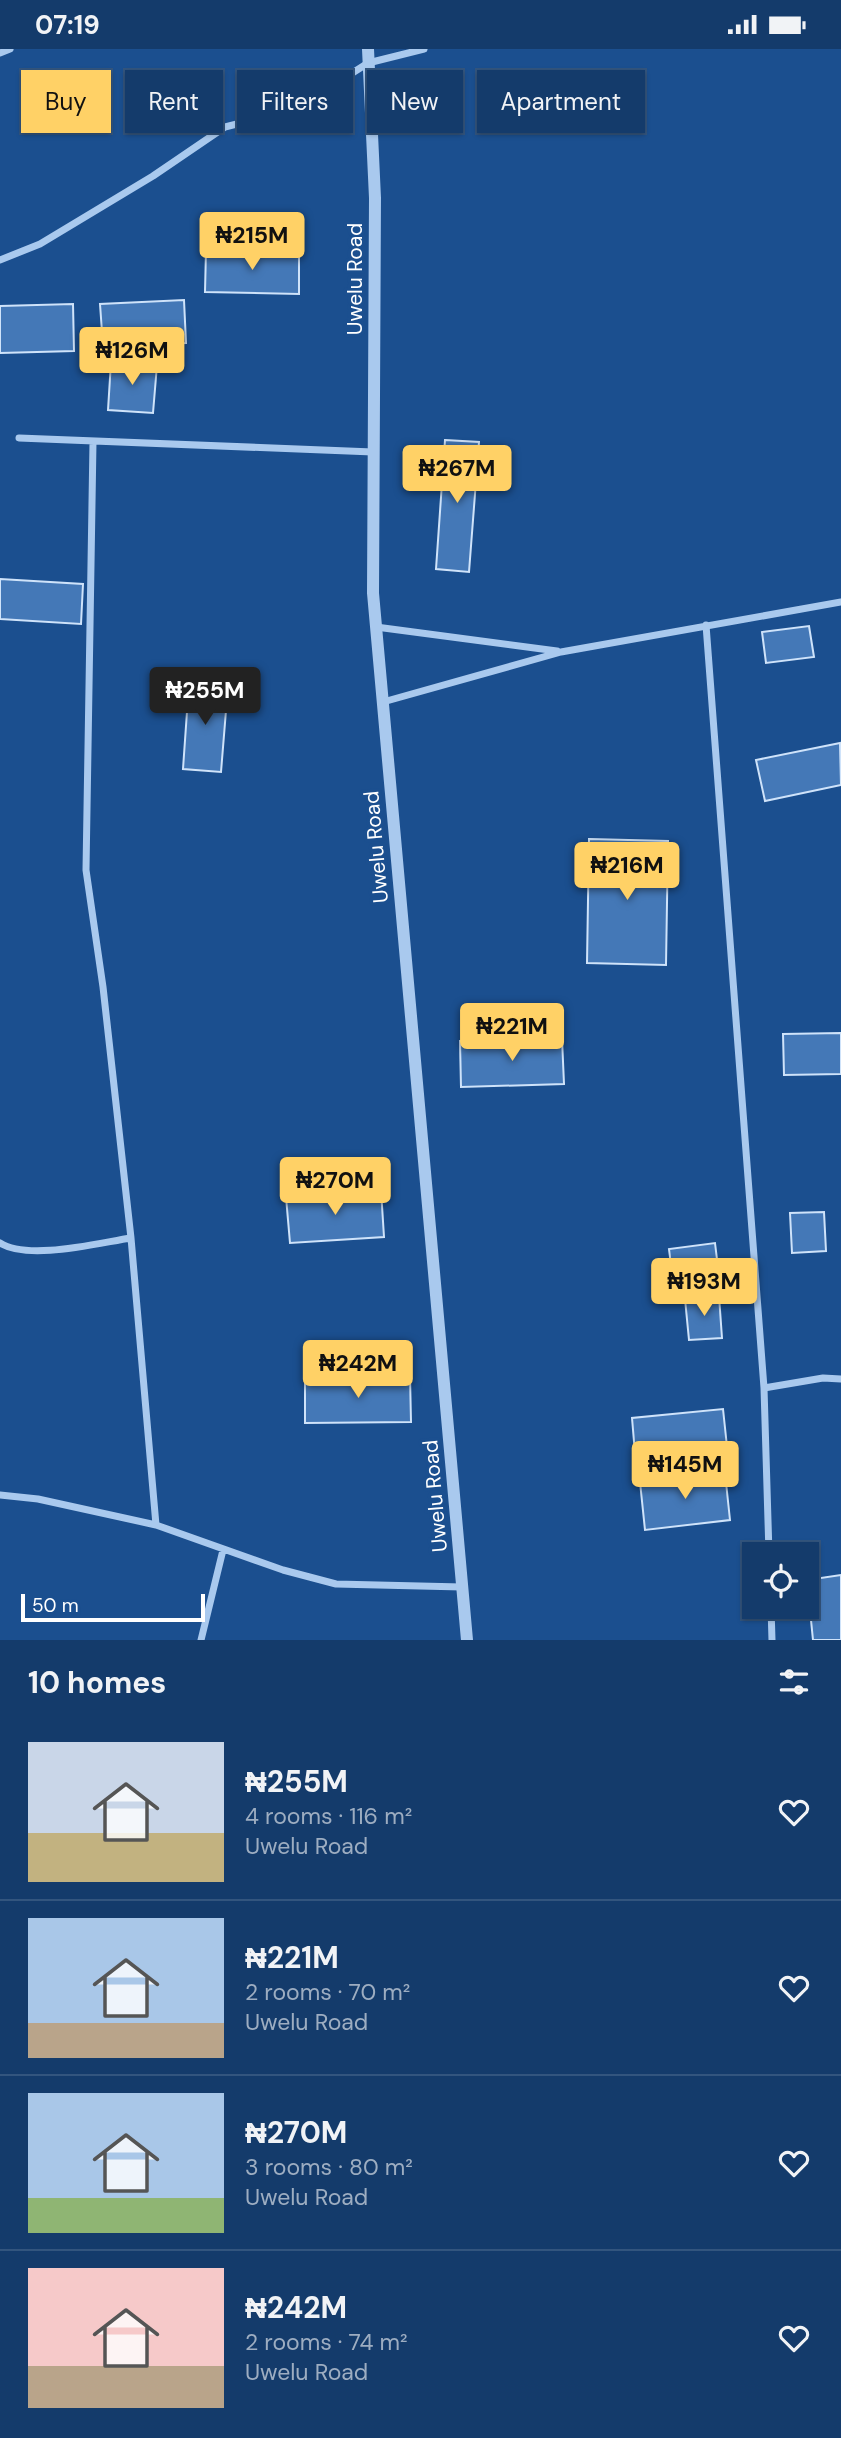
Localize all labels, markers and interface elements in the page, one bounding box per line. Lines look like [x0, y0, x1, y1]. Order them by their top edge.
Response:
text: 07:19 [35, 8, 100, 42]
chip: Buy [21, 70, 111, 133]
chip: Rent [125, 70, 223, 133]
chip: Filters [237, 70, 353, 133]
chip: New [367, 70, 463, 133]
chip: Apartment [477, 70, 645, 133]
pin: ₦215M [203, 213, 301, 272]
text: ₦215M [216, 220, 288, 250]
street label: Uwelu Road [341, 223, 369, 335]
pin: ₦126M [83, 327, 181, 387]
text: ₦126M [95, 335, 169, 365]
pin: ₦267M [408, 445, 506, 505]
text: ₦267M [419, 453, 495, 483]
pin: ₦255M [156, 667, 254, 727]
text: ₦255M [166, 675, 244, 705]
street label: Uwelu Road [357, 790, 395, 904]
pin: ₦216M [578, 843, 676, 902]
text: ₦216M [590, 850, 664, 880]
pin: ₦221M [463, 1003, 561, 1063]
text: ₦221M [476, 1011, 548, 1041]
pin: ₦270M [286, 1157, 384, 1217]
text: ₦270M [296, 1165, 374, 1195]
pin: ₦193M [655, 1259, 753, 1318]
text: ₦193M [667, 1266, 741, 1296]
pin: ₦242M [309, 1341, 407, 1400]
text: ₦242M [319, 1348, 397, 1378]
street label: Uwelu Road [416, 1439, 454, 1553]
pin: ₦145M [636, 1441, 734, 1501]
text: ₦145M [648, 1449, 722, 1479]
map controls [742, 1542, 819, 1619]
button: locate [742, 1542, 819, 1619]
scale bar [21, 1591, 205, 1623]
text: 50 m [32, 1593, 79, 1618]
text: 10 homes [28, 1663, 166, 1702]
icon: filters [775, 1663, 813, 1701]
text: ₦255M [245, 1762, 348, 1801]
icon: home [84, 1770, 168, 1854]
icon: heart [775, 1793, 813, 1831]
text: 4 rooms · 116 m² [245, 1801, 412, 1831]
text: Uwelu Road [245, 1831, 368, 1861]
text: ₦221M [245, 1938, 339, 1977]
icon: home [84, 1946, 168, 2030]
icon: heart [775, 1969, 813, 2007]
text: 2 rooms · 70 m² [245, 1977, 410, 2007]
text: Uwelu Road [245, 2007, 368, 2037]
text: ₦270M [245, 2113, 347, 2152]
icon: home [84, 2121, 168, 2205]
icon: heart [775, 2144, 813, 2182]
text: 3 rooms · 80 m² [245, 2152, 413, 2182]
text: Uwelu Road [245, 2182, 368, 2212]
text: ₦242M [245, 2288, 347, 2327]
icon: home [84, 2296, 168, 2380]
icon: heart [775, 2319, 813, 2357]
text: 2 rooms · 74 m² [245, 2327, 408, 2357]
text: Uwelu Road [245, 2357, 368, 2387]

